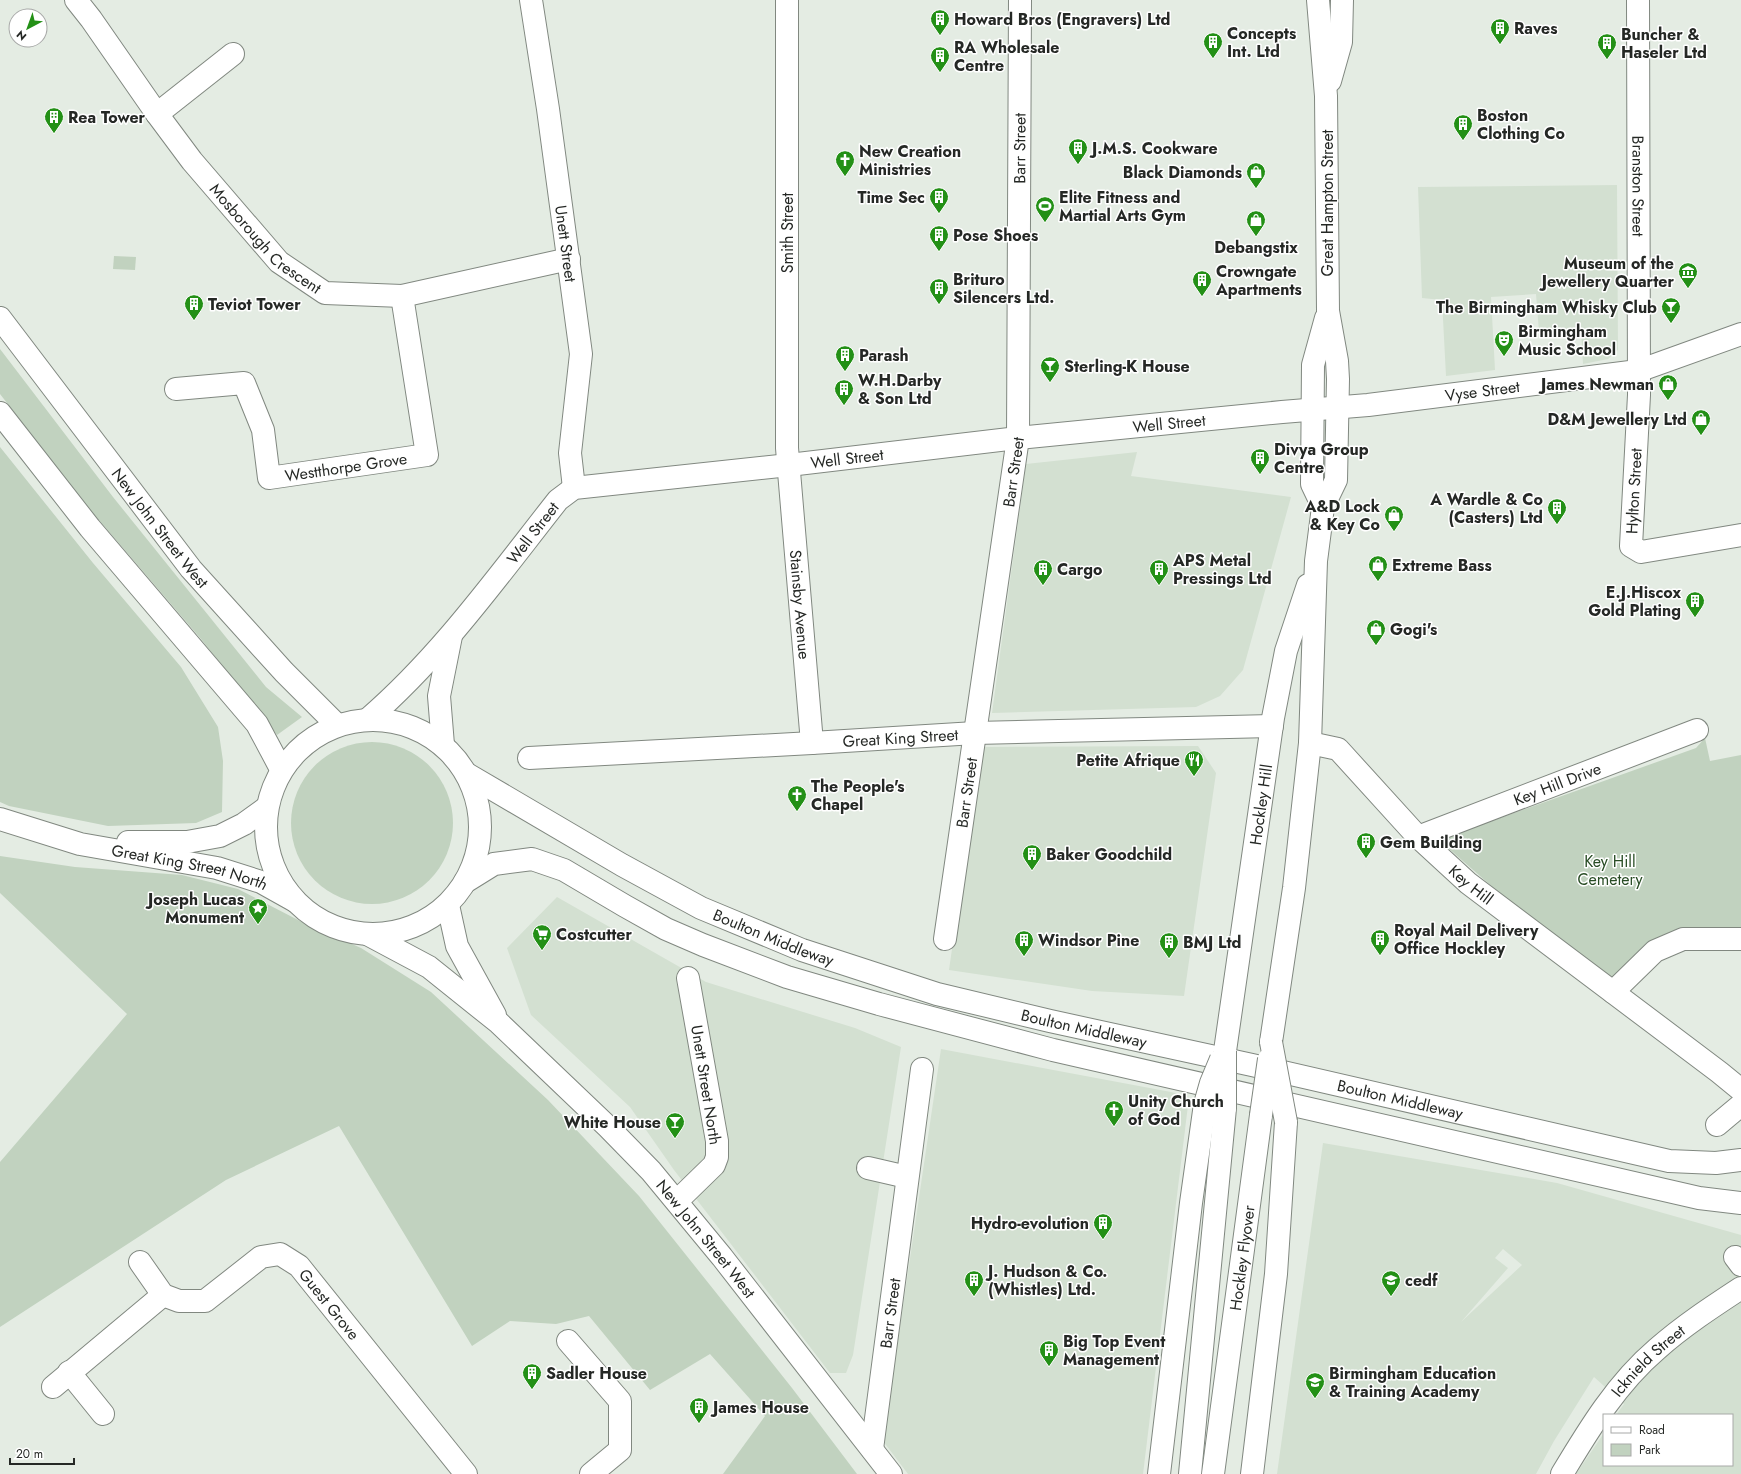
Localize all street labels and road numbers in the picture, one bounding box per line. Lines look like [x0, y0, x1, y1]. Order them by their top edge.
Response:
street label: Barr Street [1008, 113, 1031, 184]
street label: Great Hampton Street [1316, 129, 1339, 276]
street label: Branston Street [1627, 135, 1650, 237]
street label: Mosborough Crescent [205, 178, 326, 299]
street label: Smith Street [776, 193, 799, 273]
street label: Unett Street [550, 204, 583, 284]
street label: Vyse Street [1443, 374, 1521, 407]
street label: Well Street [1131, 408, 1207, 438]
street label: Barr Street [997, 435, 1030, 509]
street label: Well Street [809, 442, 885, 474]
street label: Westthorpe Grove [283, 447, 408, 487]
street label: Hylton Street [1620, 447, 1648, 535]
street label: New John Street West [106, 463, 214, 593]
street label: Well Street [501, 497, 564, 569]
street label: Stainsby Avenue [784, 549, 816, 660]
street label: Great King Street [842, 723, 959, 753]
street label: Barr Street [950, 756, 983, 829]
street label: Key Hill Drive [1510, 756, 1604, 811]
street label: Hockley Hill [1243, 763, 1278, 847]
street label: Great King Street North [110, 838, 273, 895]
street label: Key Hill [1444, 859, 1498, 910]
street label: Boulton Middleway [710, 903, 838, 971]
street label: Boulton Middleway [1019, 1003, 1150, 1053]
street label: Unett Street North [685, 1023, 727, 1147]
street label: Boulton Middleway [1335, 1074, 1466, 1125]
street label: New John Street West [651, 1174, 761, 1303]
street label: Hockley Flyover [1223, 1203, 1260, 1312]
street label: Guest Grove [294, 1264, 365, 1345]
street label: Barr Street [874, 1276, 906, 1350]
street label: Icknield Street [1605, 1319, 1690, 1401]

